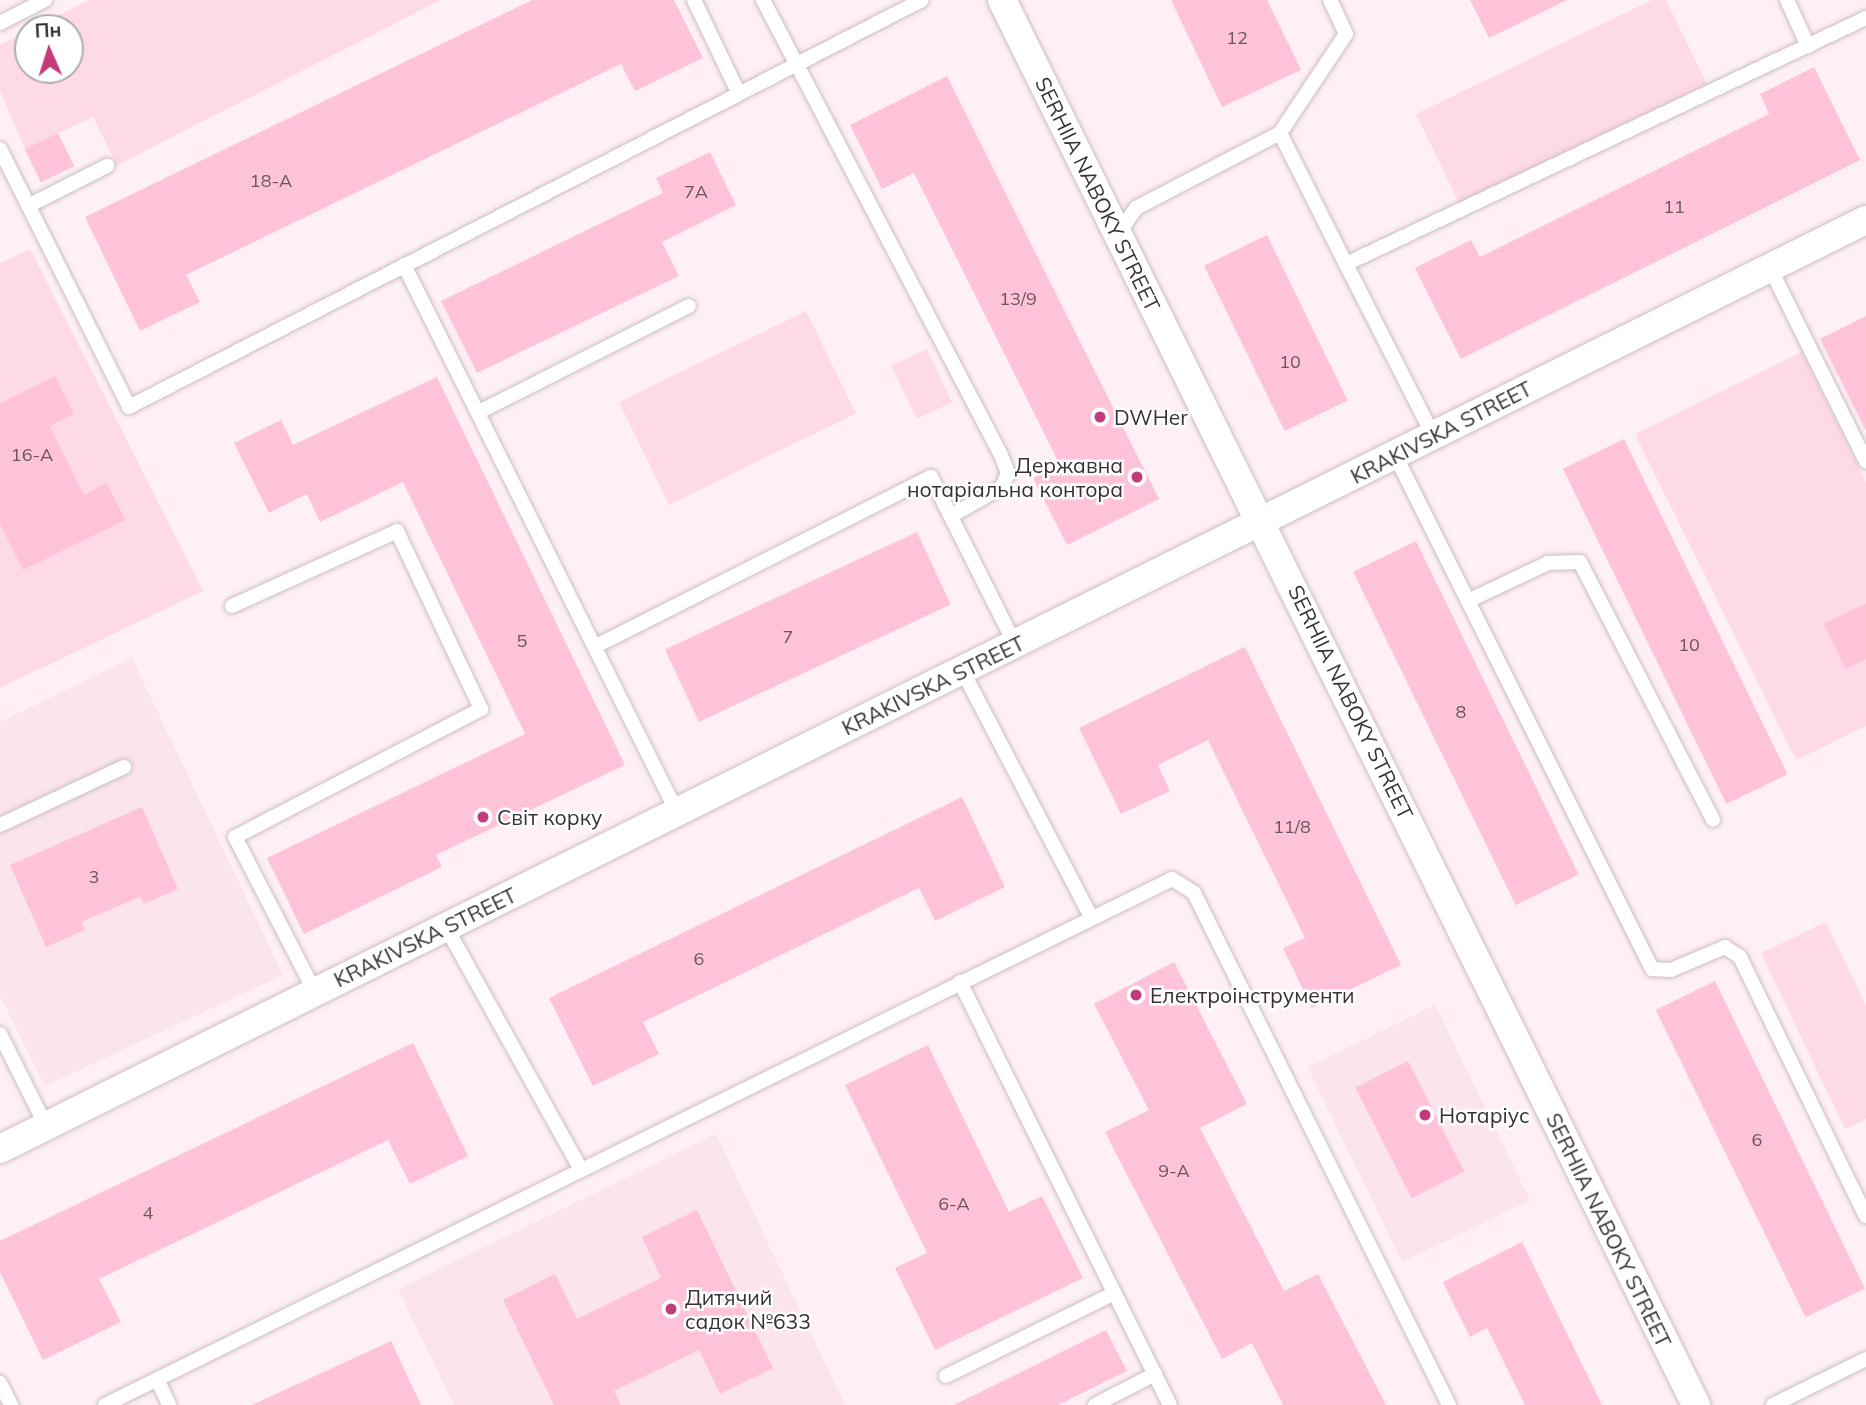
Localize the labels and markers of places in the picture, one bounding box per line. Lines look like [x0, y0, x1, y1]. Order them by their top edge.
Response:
place label: DWHer [1114, 404, 1188, 430]
marker: DWHer [1092, 409, 1108, 425]
place label: Державна нотаріальна контора [907, 452, 1123, 502]
marker: Державна нотаріальна контора [1129, 469, 1145, 485]
place label: Світ корку [497, 804, 602, 830]
marker: Світ корку [475, 809, 491, 825]
place label: Електроінструменти [1150, 982, 1355, 1008]
marker: Електроінструменти [1128, 987, 1144, 1003]
place label: Нотаріус [1439, 1102, 1530, 1128]
marker: Нотаріус [1417, 1107, 1433, 1123]
place label: Дитячий садок №633 [685, 1284, 811, 1334]
marker: Дитячий садок №633 [663, 1301, 679, 1317]

